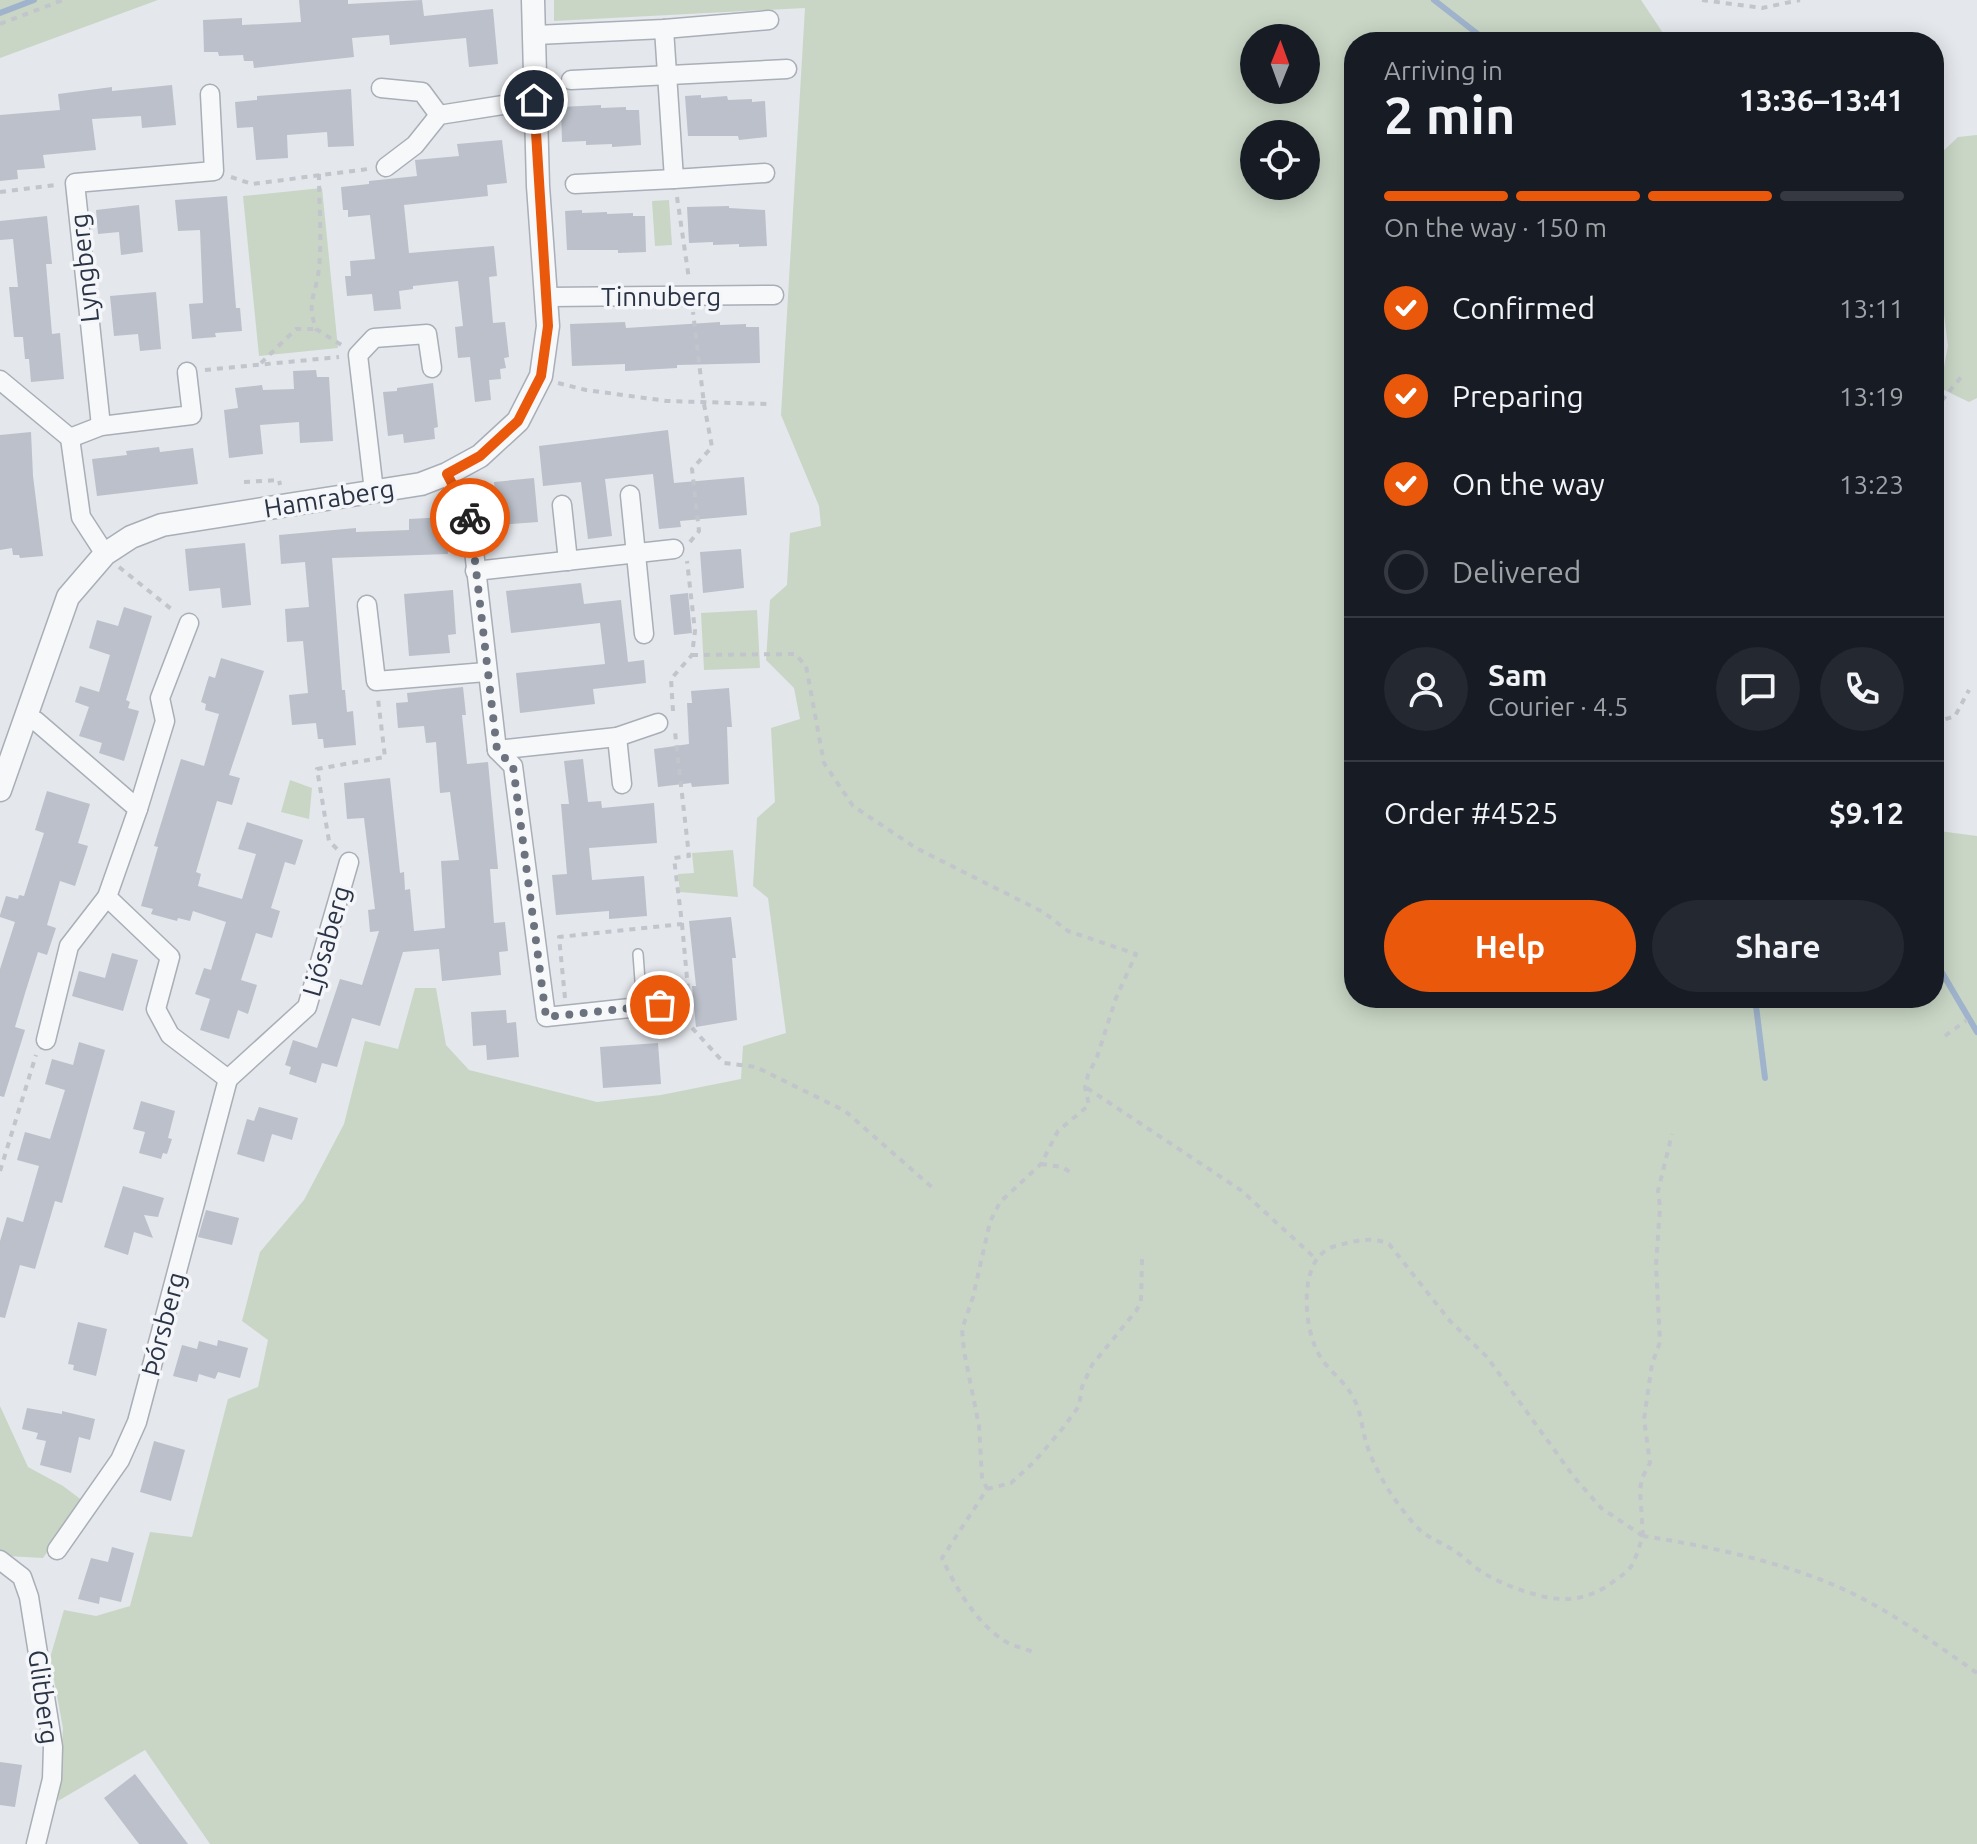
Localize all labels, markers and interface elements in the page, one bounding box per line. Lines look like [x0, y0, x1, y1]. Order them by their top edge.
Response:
north arrow [1240, 24, 1320, 104]
map controls [1240, 24, 1320, 200]
text: Arriving in [1384, 56, 1503, 85]
pin [500, 66, 568, 134]
icon: home [512, 78, 556, 122]
text: 13:36–13:41 [1739, 83, 1904, 117]
text: 2 min [1384, 86, 1515, 144]
button: locate [1240, 120, 1320, 200]
street label: Lyngberg [64, 212, 104, 324]
text: On the way · 150 m [1384, 213, 1607, 242]
street label: Tinnuberg [601, 282, 721, 311]
icon: check [1384, 286, 1428, 330]
text: Confirmed [1452, 291, 1595, 325]
text: 13:11 [1839, 294, 1904, 323]
icon: check [1384, 374, 1428, 418]
text: Preparing [1452, 379, 1584, 413]
text: 13:19 [1839, 382, 1904, 411]
icon: check [1384, 462, 1428, 506]
text: On the way [1452, 467, 1605, 501]
text: 13:23 [1839, 470, 1904, 499]
street label: Hamraberg [262, 473, 396, 523]
courier [430, 478, 510, 558]
icon: bike [448, 496, 492, 540]
text: Delivered [1452, 555, 1581, 589]
button: person [1384, 647, 1468, 731]
button: chat [1716, 647, 1800, 731]
button: phone [1820, 647, 1904, 731]
text: Sam [1488, 658, 1547, 692]
text: Courier · 4.5 [1488, 692, 1628, 721]
text: Order #4525 [1384, 796, 1558, 830]
text: $9.12 [1829, 796, 1904, 830]
street label: Ljósaberg [296, 882, 356, 1000]
button: Help [1384, 900, 1636, 992]
button: Share [1652, 900, 1904, 992]
pin [626, 971, 694, 1039]
icon: bag [638, 983, 682, 1027]
street label: Þórsberg [135, 1269, 191, 1379]
street label: Glitberg [23, 1648, 65, 1746]

